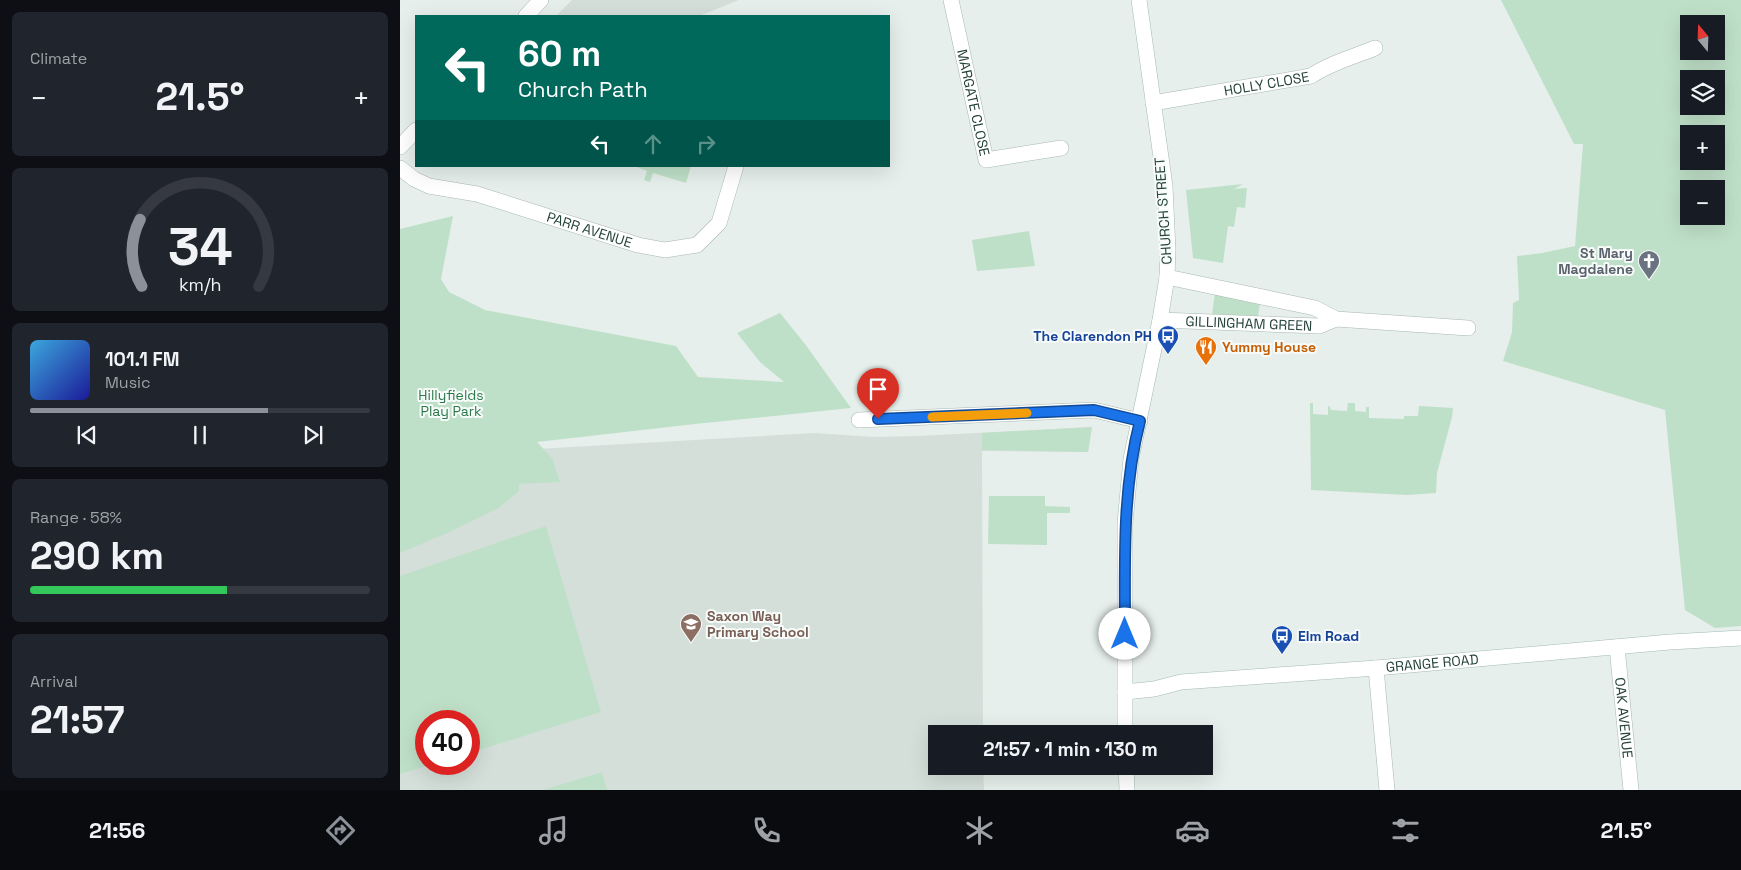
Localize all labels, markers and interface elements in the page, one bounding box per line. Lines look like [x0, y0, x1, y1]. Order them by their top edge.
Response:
north arrow [1680, 15, 1725, 60]
map controls [1680, 15, 1725, 225]
text: 60 m [518, 32, 601, 76]
icon: left [435, 35, 500, 100]
text: Climate [30, 48, 87, 69]
street label: MARGATE CLOSE [953, 48, 994, 158]
street label: HOLLY CLOSE [1222, 67, 1311, 100]
button: layers [1680, 70, 1725, 115]
text: 21.5° [156, 73, 244, 121]
text: Church Path [518, 75, 648, 103]
text: − [30, 80, 47, 116]
text: + [353, 80, 370, 116]
button: + [1680, 125, 1725, 170]
icon: left [586, 130, 614, 158]
icon: ahead [639, 130, 667, 158]
icon: right [692, 130, 720, 158]
street label: CHURCH STREET [1150, 157, 1176, 265]
button: − [1680, 180, 1725, 225]
street label: PARR AVENUE [544, 208, 635, 252]
text: 34 [168, 214, 232, 280]
place label: St Mary Magdalene [1558, 244, 1633, 278]
church icon: St Mary Magdalene [1637, 249, 1661, 280]
text: km/h [179, 273, 221, 296]
street label: GILLINGHAM GREEN [1185, 312, 1313, 335]
bus stop icon: The Clarendon PH [1156, 324, 1180, 355]
place label: The Clarendon PH [1033, 327, 1152, 345]
restaurant icon: Yummy House [1194, 335, 1218, 366]
place label: Yummy House [1222, 338, 1316, 356]
text: 101.1 FM [105, 347, 179, 372]
pin [857, 368, 899, 419]
text: Music [105, 372, 151, 393]
icon: arrive [864, 375, 892, 403]
park label: Hillyfields Play Park [418, 386, 484, 420]
icon: previous [73, 421, 101, 449]
icon: pause [186, 421, 214, 449]
icon: next [299, 421, 327, 449]
text: Range · 58% [30, 507, 122, 528]
text: 290 km [30, 532, 164, 580]
place label: Saxon Way Primary School [707, 607, 809, 641]
position arrow [1098, 607, 1150, 659]
school or university icon: Saxon Way Primary School [679, 612, 703, 643]
bus stop icon: Elm Road [1270, 624, 1294, 655]
place label: Elm Road [1298, 627, 1359, 645]
street label: GRANGE ROAD [1385, 650, 1479, 676]
text: Arrival [30, 671, 78, 692]
street label: OAK AVENUE [1611, 676, 1637, 759]
text: 21:57 [30, 696, 124, 744]
speed limit sign: 40 [415, 710, 480, 775]
text: 21:57 · 1 min · 130 m [983, 737, 1158, 762]
icon: directions [323, 813, 358, 848]
icon: music [536, 813, 571, 848]
icon: phone [749, 813, 784, 848]
icon: climate [962, 813, 997, 848]
icon: car [1175, 813, 1210, 848]
icon: filters [1388, 813, 1423, 848]
text: 21:56 [89, 816, 145, 844]
text: 21.5° [1601, 816, 1652, 844]

